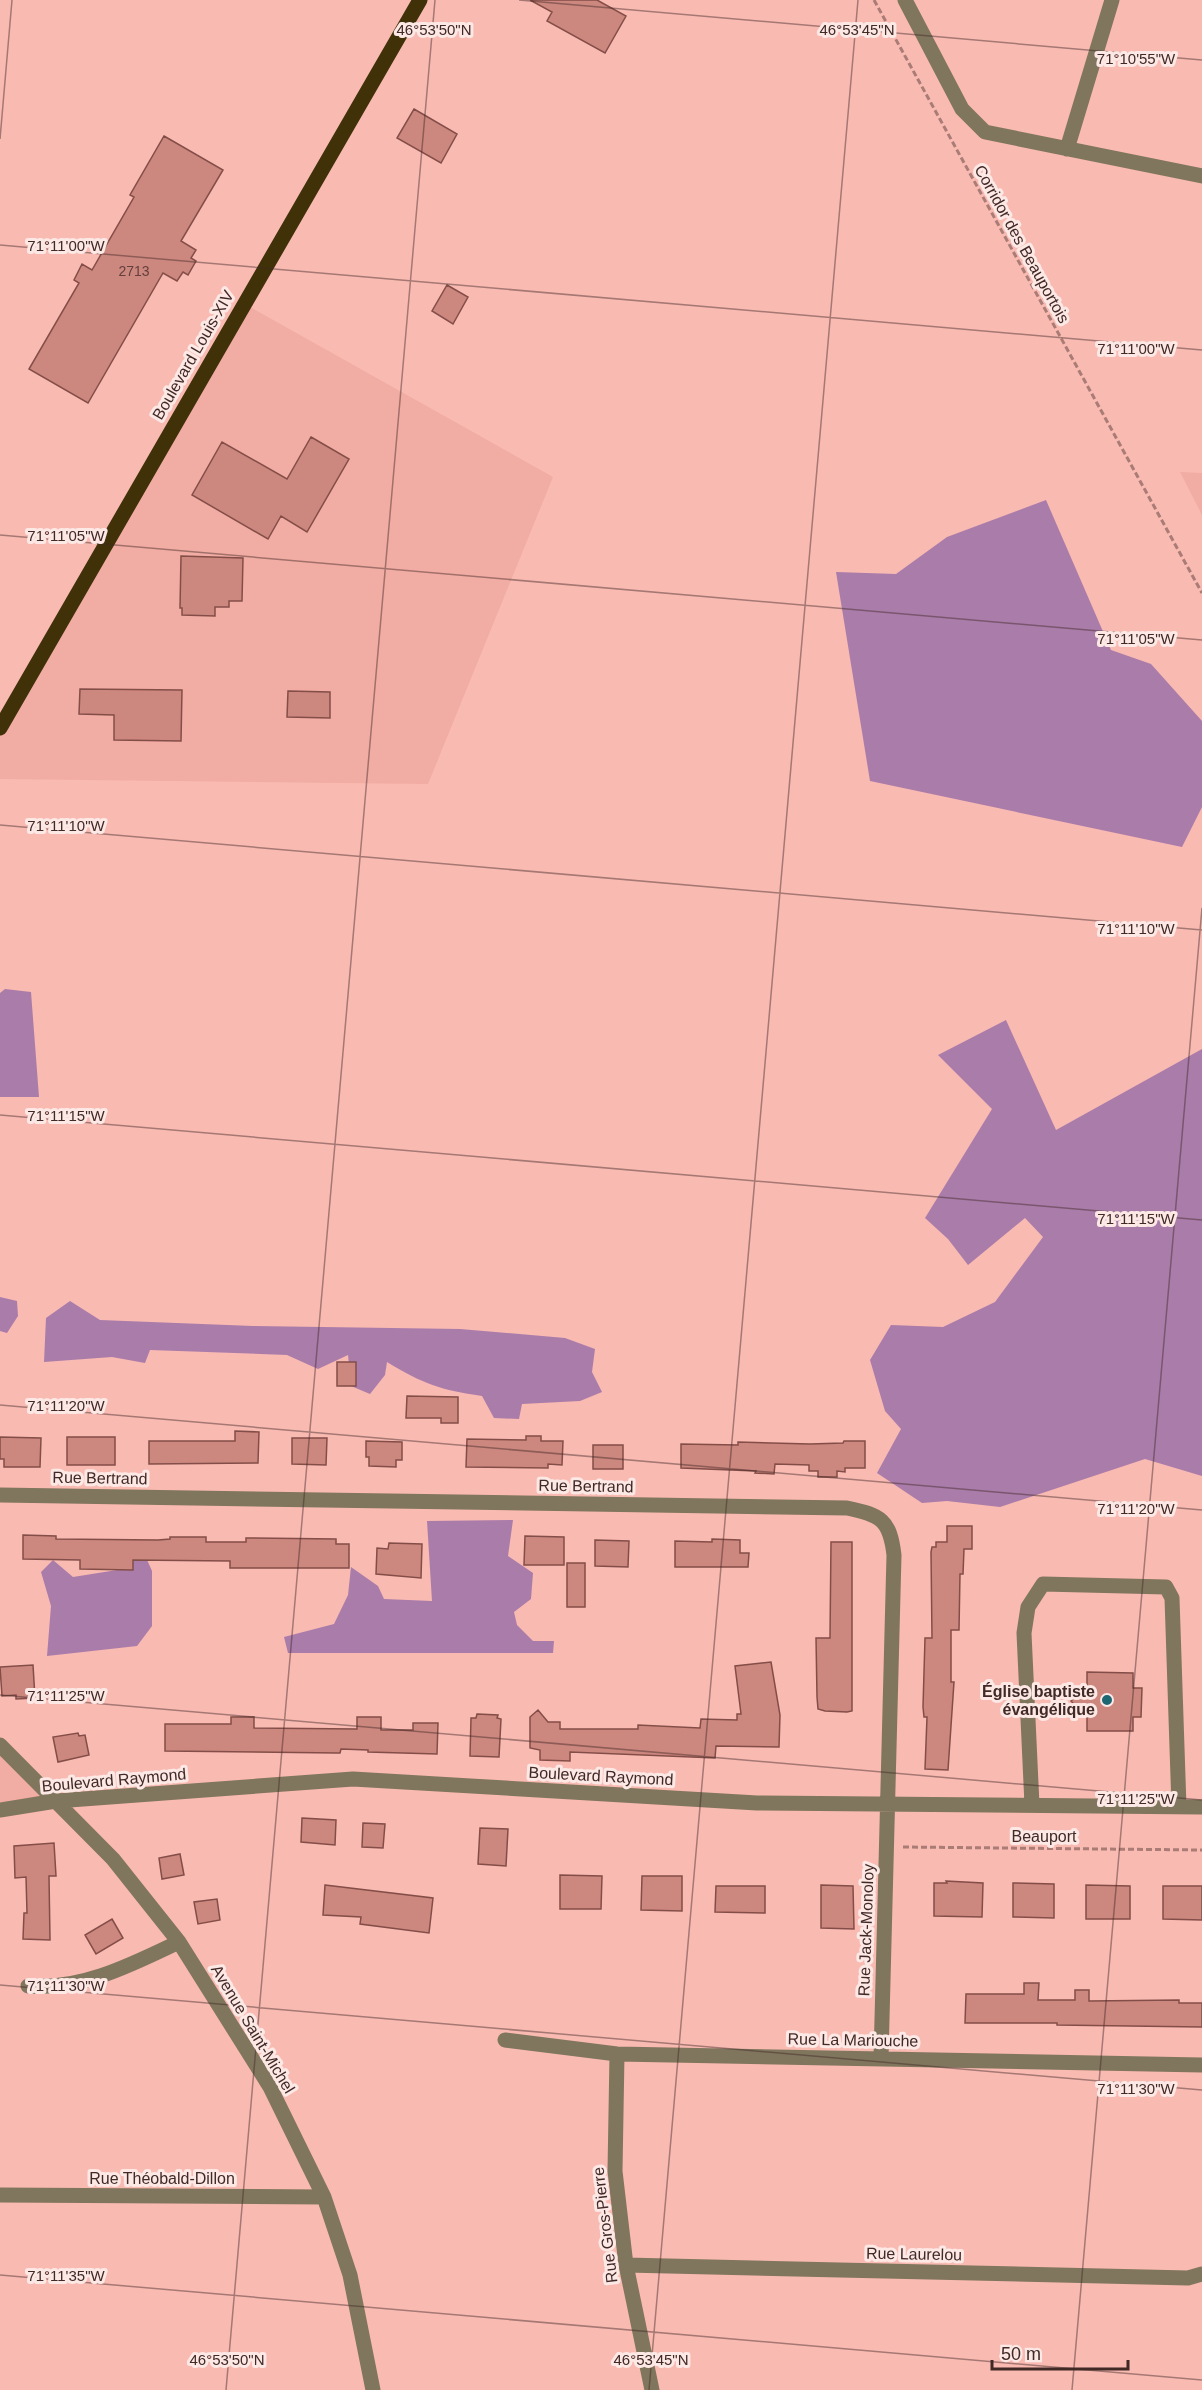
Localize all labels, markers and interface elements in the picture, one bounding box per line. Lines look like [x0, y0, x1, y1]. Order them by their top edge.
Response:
text: 46°53'50"N [396, 21, 472, 38]
text: 46°53'45"N [819, 21, 895, 38]
text: 71°10'55"W [1097, 50, 1176, 67]
street label: Corridor des Beauportois [971, 162, 1073, 326]
text: 71°11'00"W [27, 237, 105, 254]
house number: 2713 [118, 263, 150, 279]
street label: Boulevard Louis-XIV [149, 287, 237, 422]
text: 71°11'00"W [1097, 340, 1175, 357]
text: 71°11'05"W [27, 527, 105, 544]
text: 71°11'05"W [1097, 630, 1175, 647]
text: 71°11'10"W [27, 817, 105, 834]
text: 71°11'10"W [1097, 920, 1175, 937]
text: 71°11'15"W [27, 1107, 105, 1124]
text: 71°11'15"W [1097, 1210, 1175, 1227]
text: 71°11'20"W [27, 1397, 105, 1414]
street label: Rue Bertrand [52, 1469, 148, 1487]
street label: Rue Bertrand [538, 1477, 634, 1495]
text: 71°11'20"W [1097, 1500, 1175, 1517]
place label: Église baptiste évangélique [982, 1682, 1095, 1718]
text: 71°11'25"W [27, 1687, 105, 1704]
marker: Église baptiste évangélique [1100, 1693, 1114, 1707]
street label: Boulevard Raymond [528, 1764, 674, 1788]
street label: Boulevard Raymond [41, 1765, 187, 1795]
text: 71°11'25"W [1097, 1790, 1175, 1807]
street label: Beauport [1012, 1828, 1077, 1845]
street label: Rue Jack-Monoloy [855, 1863, 877, 1997]
street label: Avenue Saint-Michel [208, 1962, 298, 2096]
text: 71°11'30"W [27, 1977, 105, 1994]
street label: Rue La Mariouche [787, 2030, 919, 2050]
text: 71°11'30"W [1097, 2080, 1175, 2097]
street label: Rue Gros-Pierre [589, 2166, 621, 2284]
street label: Rue Théobald-Dillon [89, 2170, 235, 2187]
street label: Rue Laurelou [866, 2245, 962, 2263]
text: 71°11'35"W [27, 2267, 105, 2284]
scale bar [992, 2333, 1128, 2371]
text: 50 m [1001, 2344, 1041, 2364]
text: 46°53'50"N [189, 2351, 265, 2368]
text: 46°53'45"N [613, 2351, 689, 2368]

